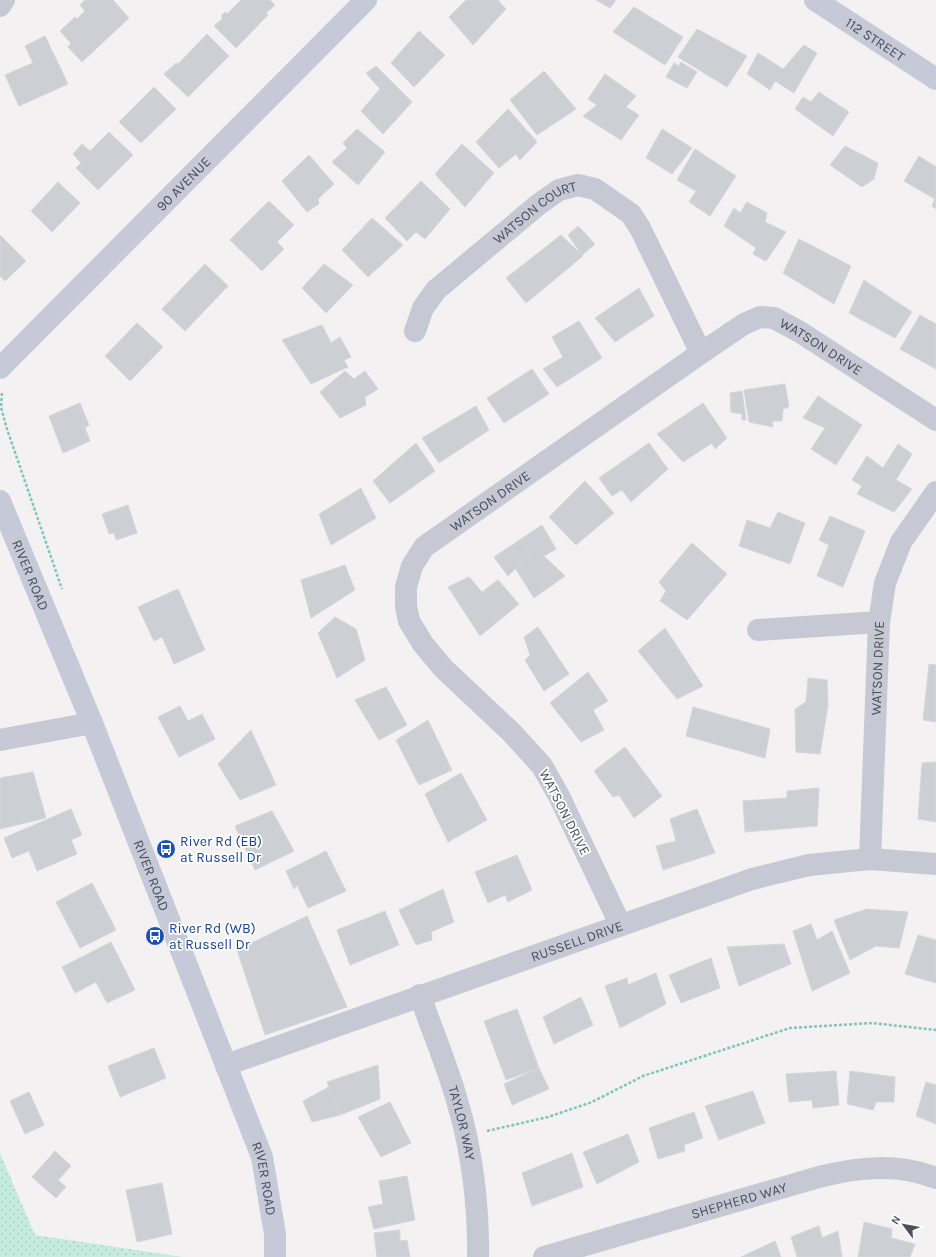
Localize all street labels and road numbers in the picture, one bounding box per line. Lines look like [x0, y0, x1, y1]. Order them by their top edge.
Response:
street label: 112 STREET [842, 14, 908, 65]
street label: 90 AVENUE [153, 153, 214, 215]
street label: WATSON COURT [490, 178, 578, 248]
street label: WATSON DRIVE [777, 315, 865, 379]
street label: WATSON DRIVE [447, 467, 534, 535]
street label: RIVER ROAD [8, 537, 52, 613]
street label: WATSON DRIVE [867, 621, 888, 716]
street label: WATSON DRIVE [536, 766, 594, 858]
street label: RIVER ROAD [130, 838, 173, 914]
street label: RUSSELL DRIVE [529, 917, 625, 966]
street label: TAYLOR WAY [444, 1084, 479, 1162]
street label: RIVER ROAD [248, 1139, 280, 1217]
street label: SHEPHERD WAY [689, 1179, 789, 1223]

